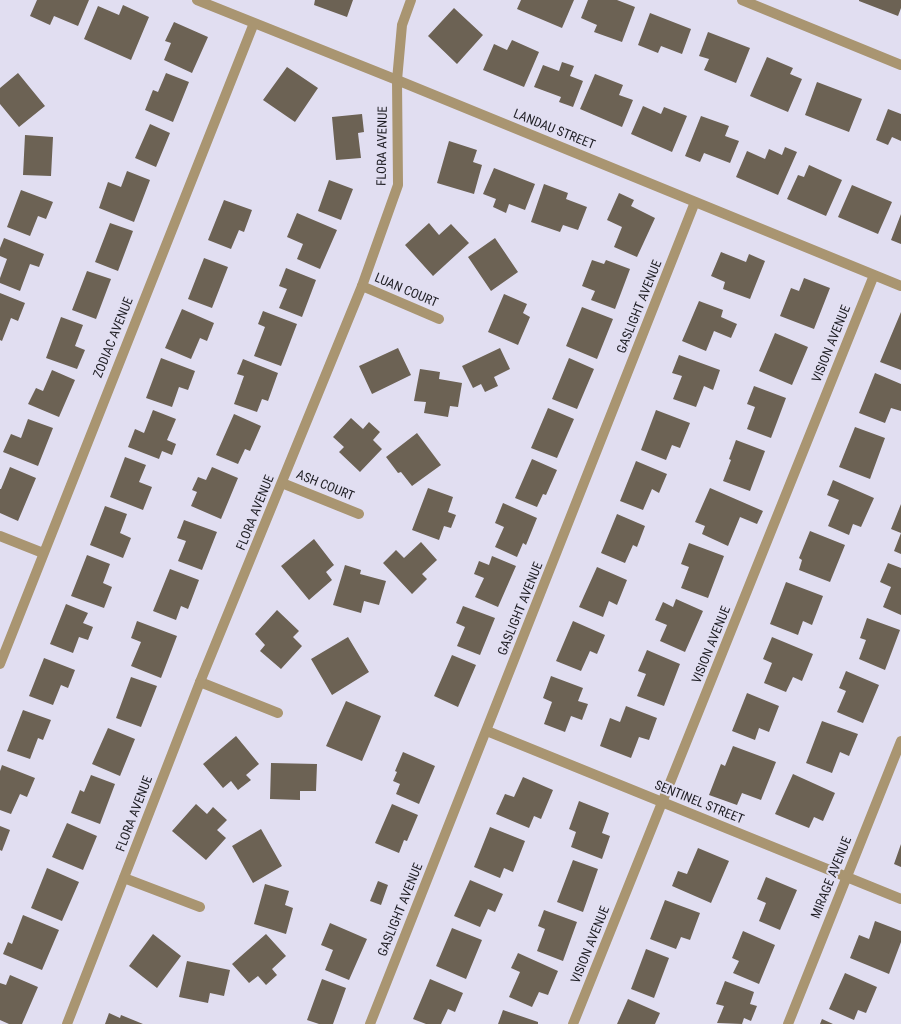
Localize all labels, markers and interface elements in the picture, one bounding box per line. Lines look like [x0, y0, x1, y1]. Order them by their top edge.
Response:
street label: FLORA AVENUE [375, 106, 391, 186]
street label: LANDAU STREET [511, 106, 597, 154]
street label: GASLIGHT AVENUE [614, 258, 666, 356]
street label: LUAN COURT [372, 271, 440, 311]
street label: ZODIAC AVENUE [91, 295, 137, 381]
street label: VISION AVENUE [809, 303, 855, 385]
street label: ASH COURT [294, 467, 356, 505]
street label: FLORA AVENUE [234, 473, 278, 553]
street label: GASLIGHT AVENUE [495, 560, 547, 658]
street label: VISION AVENUE [689, 604, 735, 686]
street label: FLORA AVENUE [113, 774, 157, 854]
street label: SENTINEL STREET [652, 778, 746, 828]
street label: MIRAGE AVENUE [808, 835, 856, 921]
street label: GASLIGHT AVENUE [375, 861, 427, 959]
street label: VISION AVENUE [568, 904, 614, 986]

